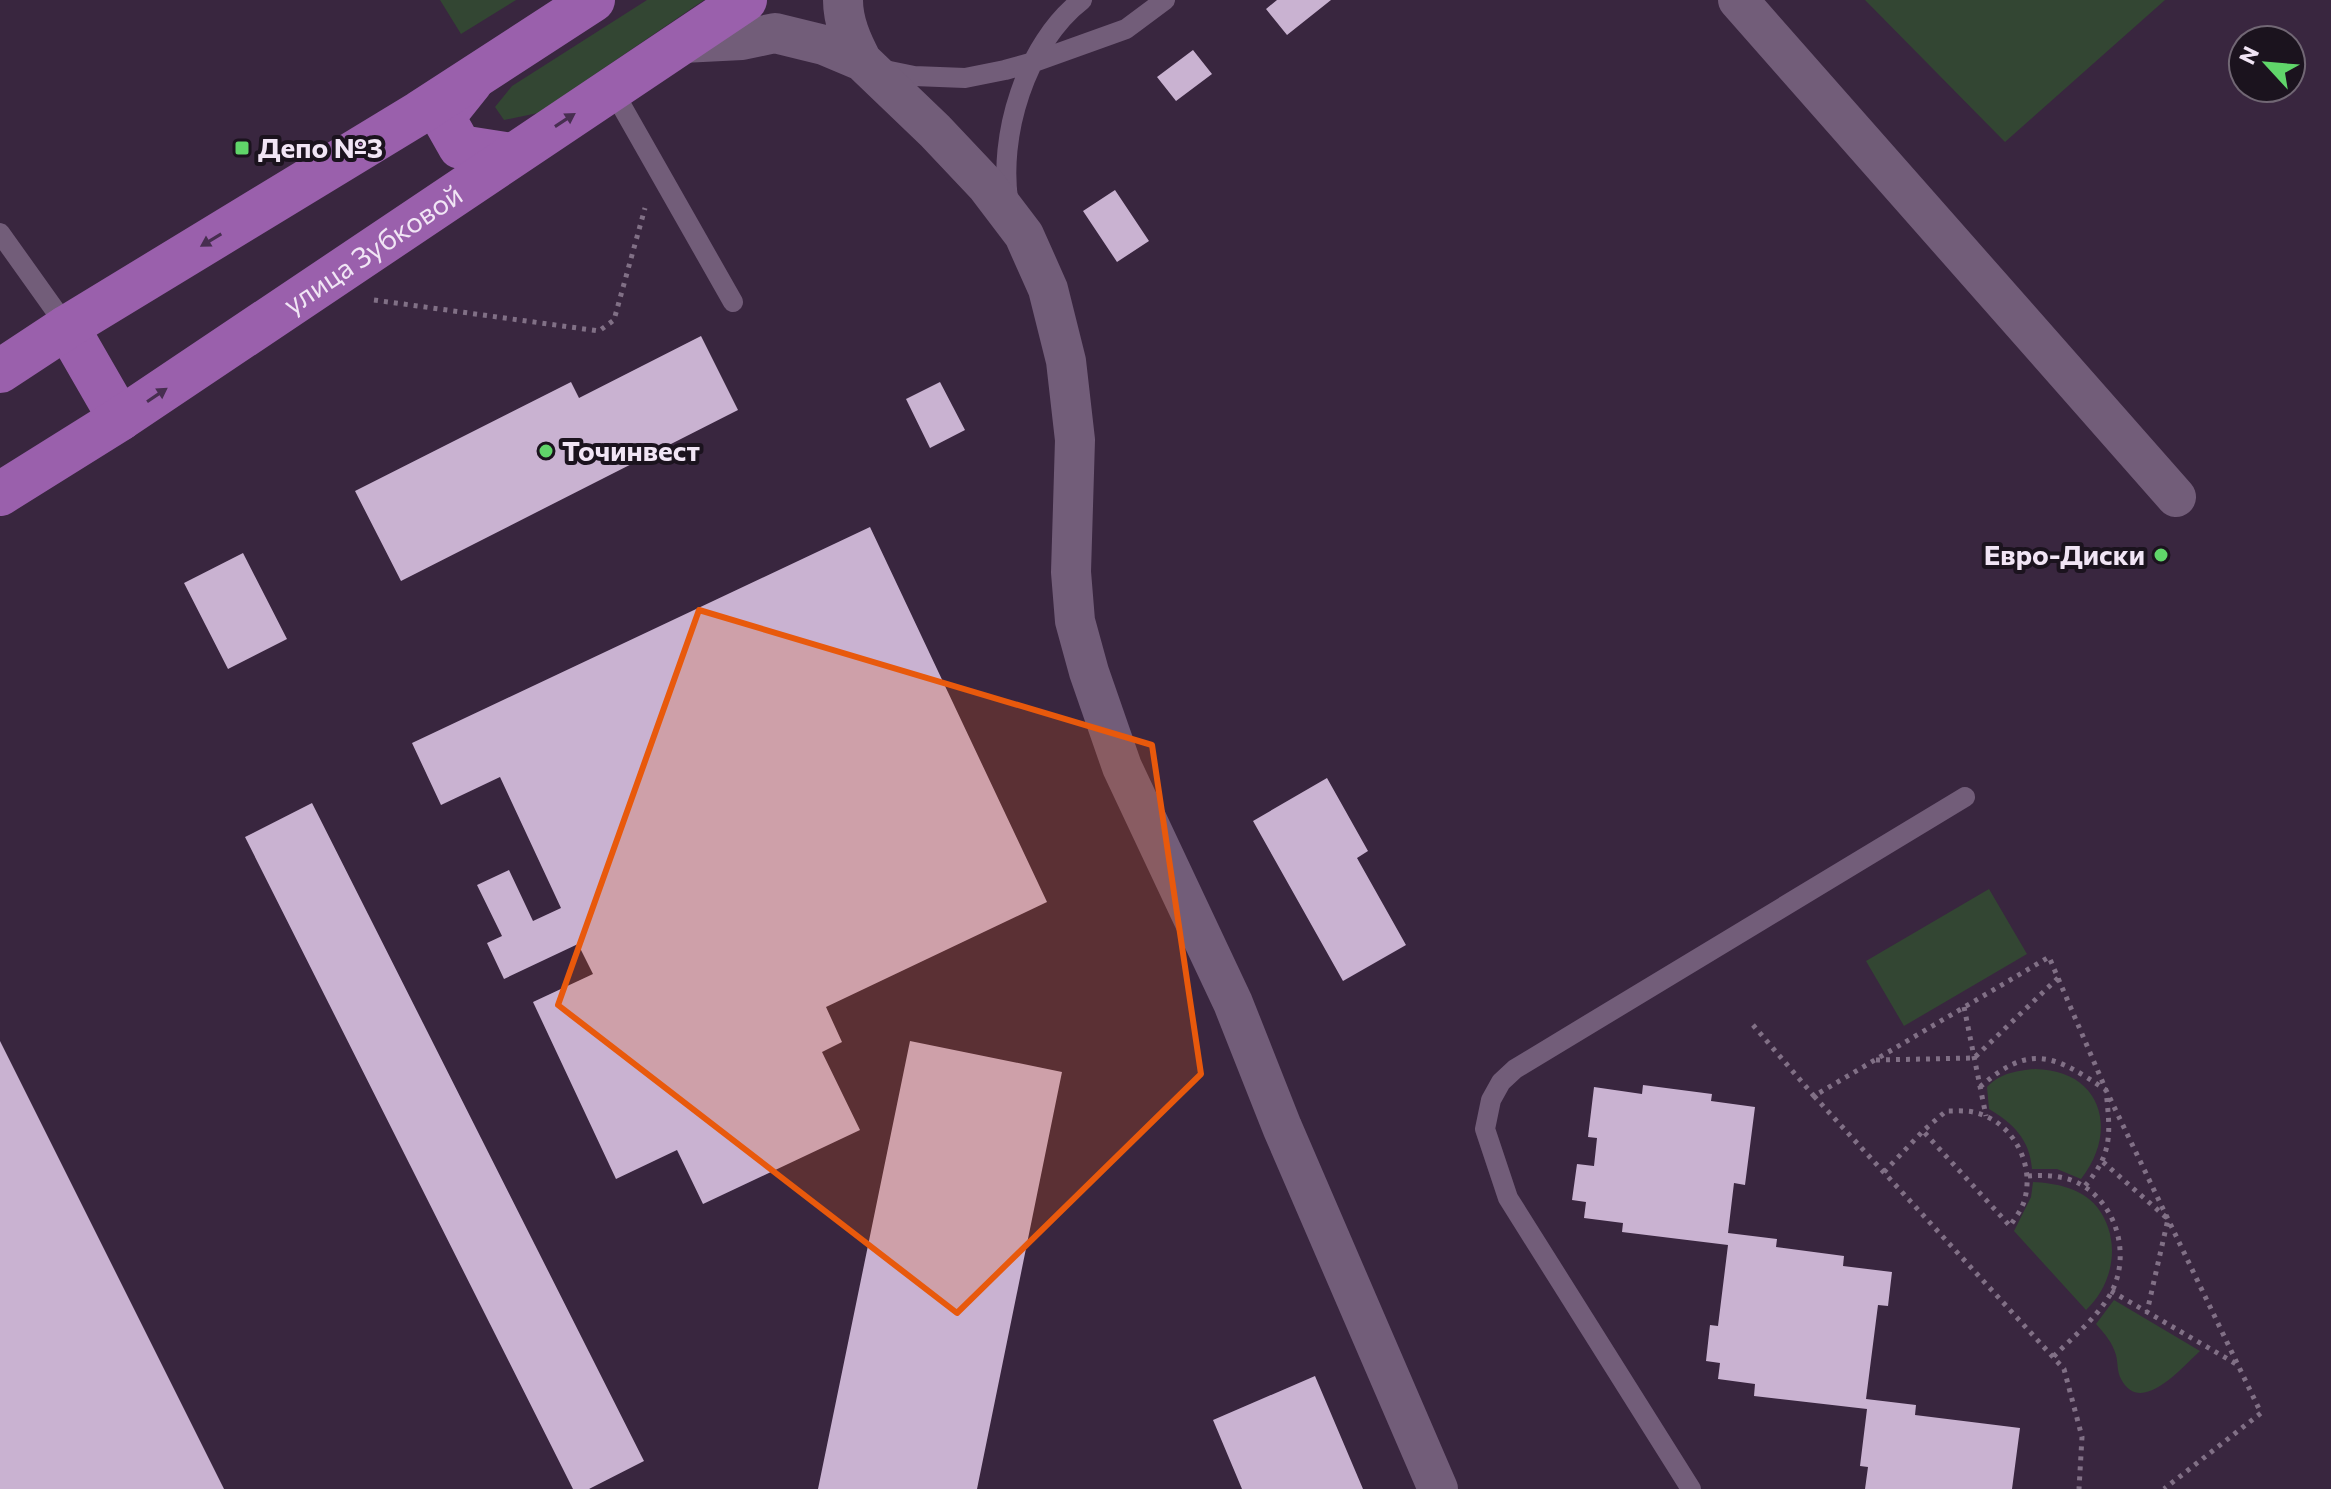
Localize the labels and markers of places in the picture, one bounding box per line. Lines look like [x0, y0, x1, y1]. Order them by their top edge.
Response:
place label: Депо №3 [258, 130, 383, 164]
marker: Депо №3 [233, 139, 251, 157]
place label: Точинвест [562, 433, 700, 467]
marker: Точинвест [537, 442, 555, 460]
place label: Евро-Диски [1984, 537, 2145, 571]
marker: Евро-Диски [2152, 546, 2170, 564]

